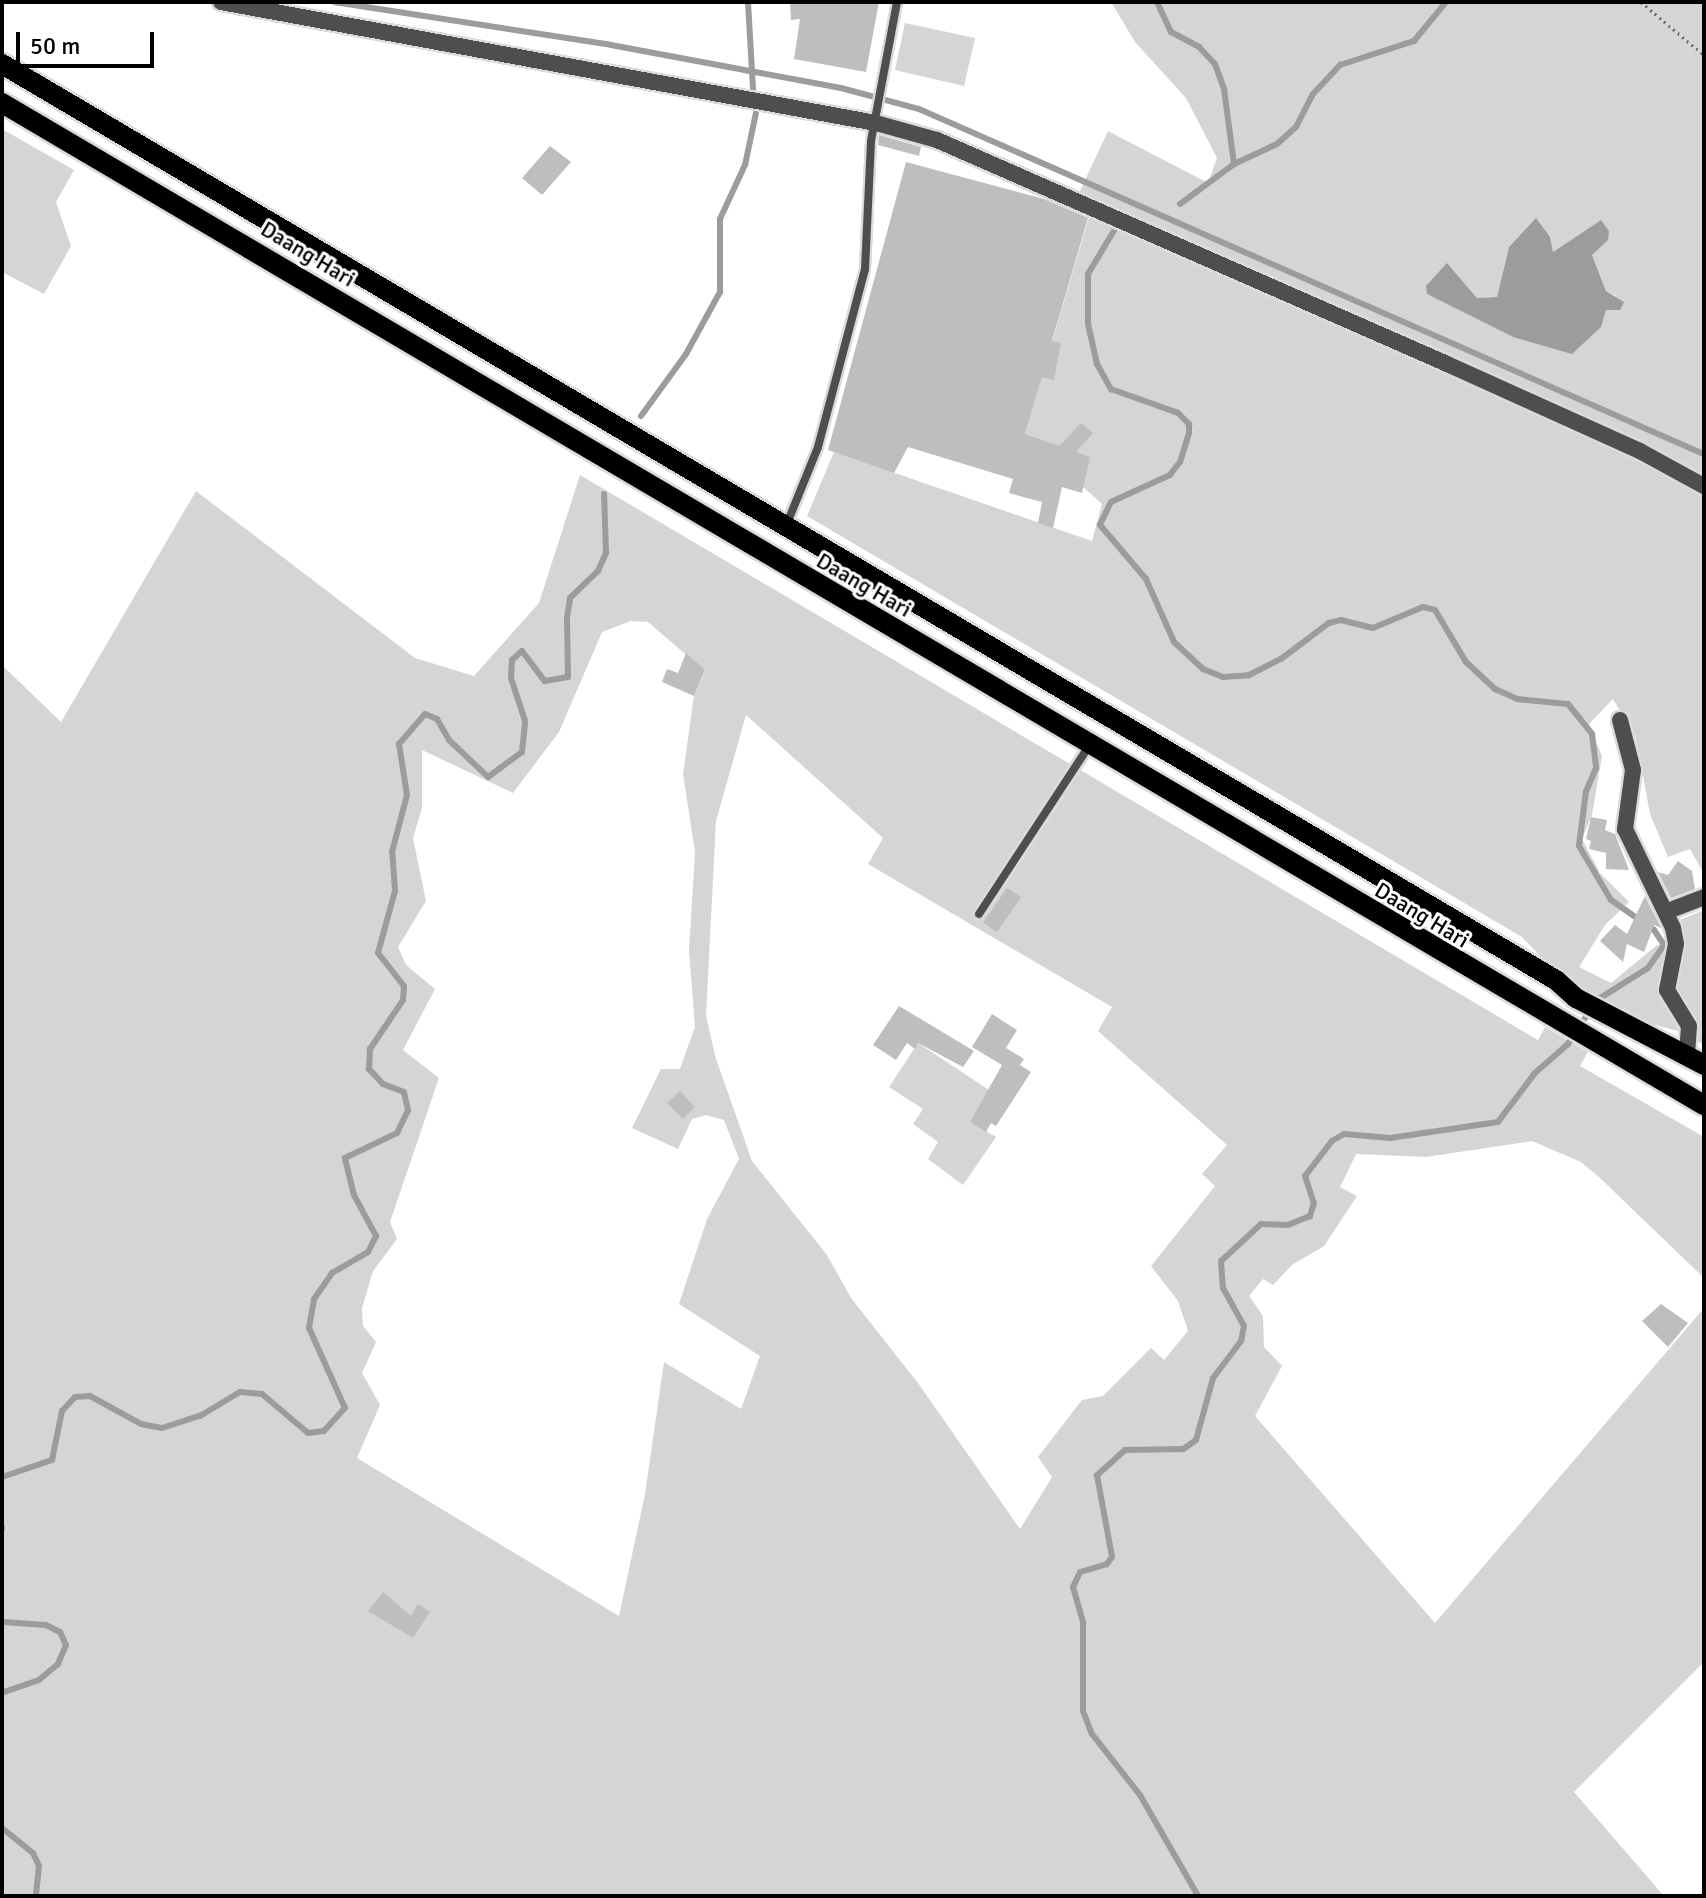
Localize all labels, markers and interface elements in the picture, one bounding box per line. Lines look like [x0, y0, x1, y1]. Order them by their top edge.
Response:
scale bar [20, 16, 158, 66]
text: 50 m [30, 31, 80, 61]
street label: Daang Hari [256, 216, 360, 292]
street label: Daang Hari [812, 547, 916, 623]
street label: Daang Hari [1370, 877, 1474, 953]

